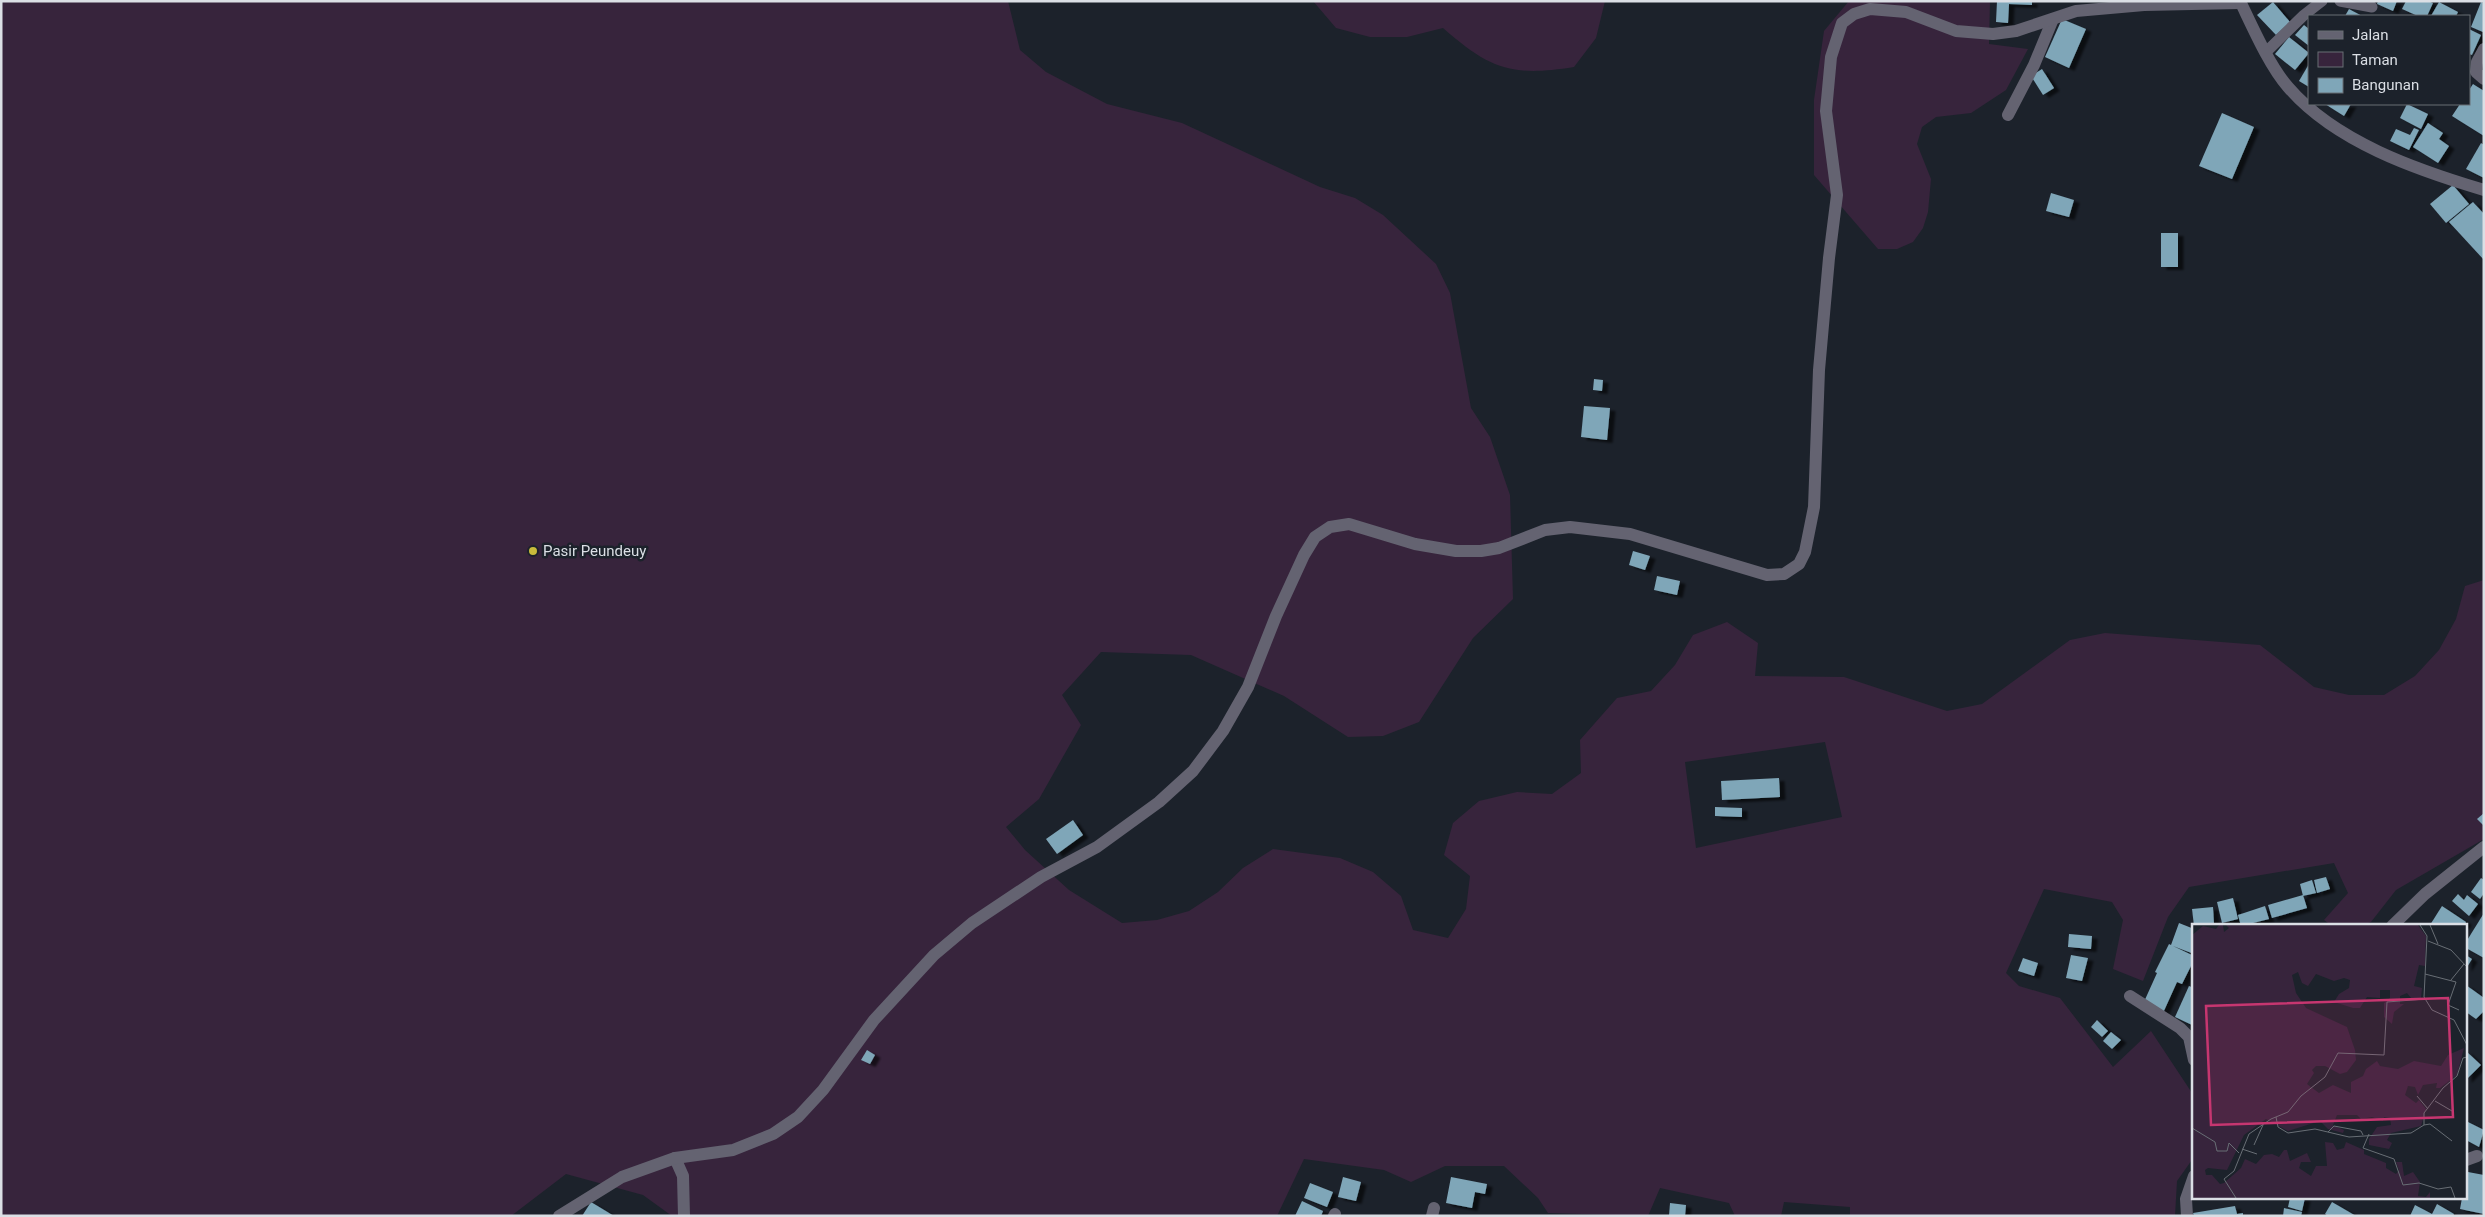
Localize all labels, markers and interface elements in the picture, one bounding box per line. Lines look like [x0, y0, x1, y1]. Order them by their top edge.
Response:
legend [2308, 15, 2470, 105]
text: Jalan [2352, 26, 2389, 44]
text: Taman [2352, 51, 2398, 69]
text: Bangunan [2352, 76, 2419, 94]
place label: Pasir Peundeuy [543, 542, 646, 560]
marker: Pasir Peundeuy [527, 545, 539, 557]
inset map [2192, 924, 2468, 1200]

